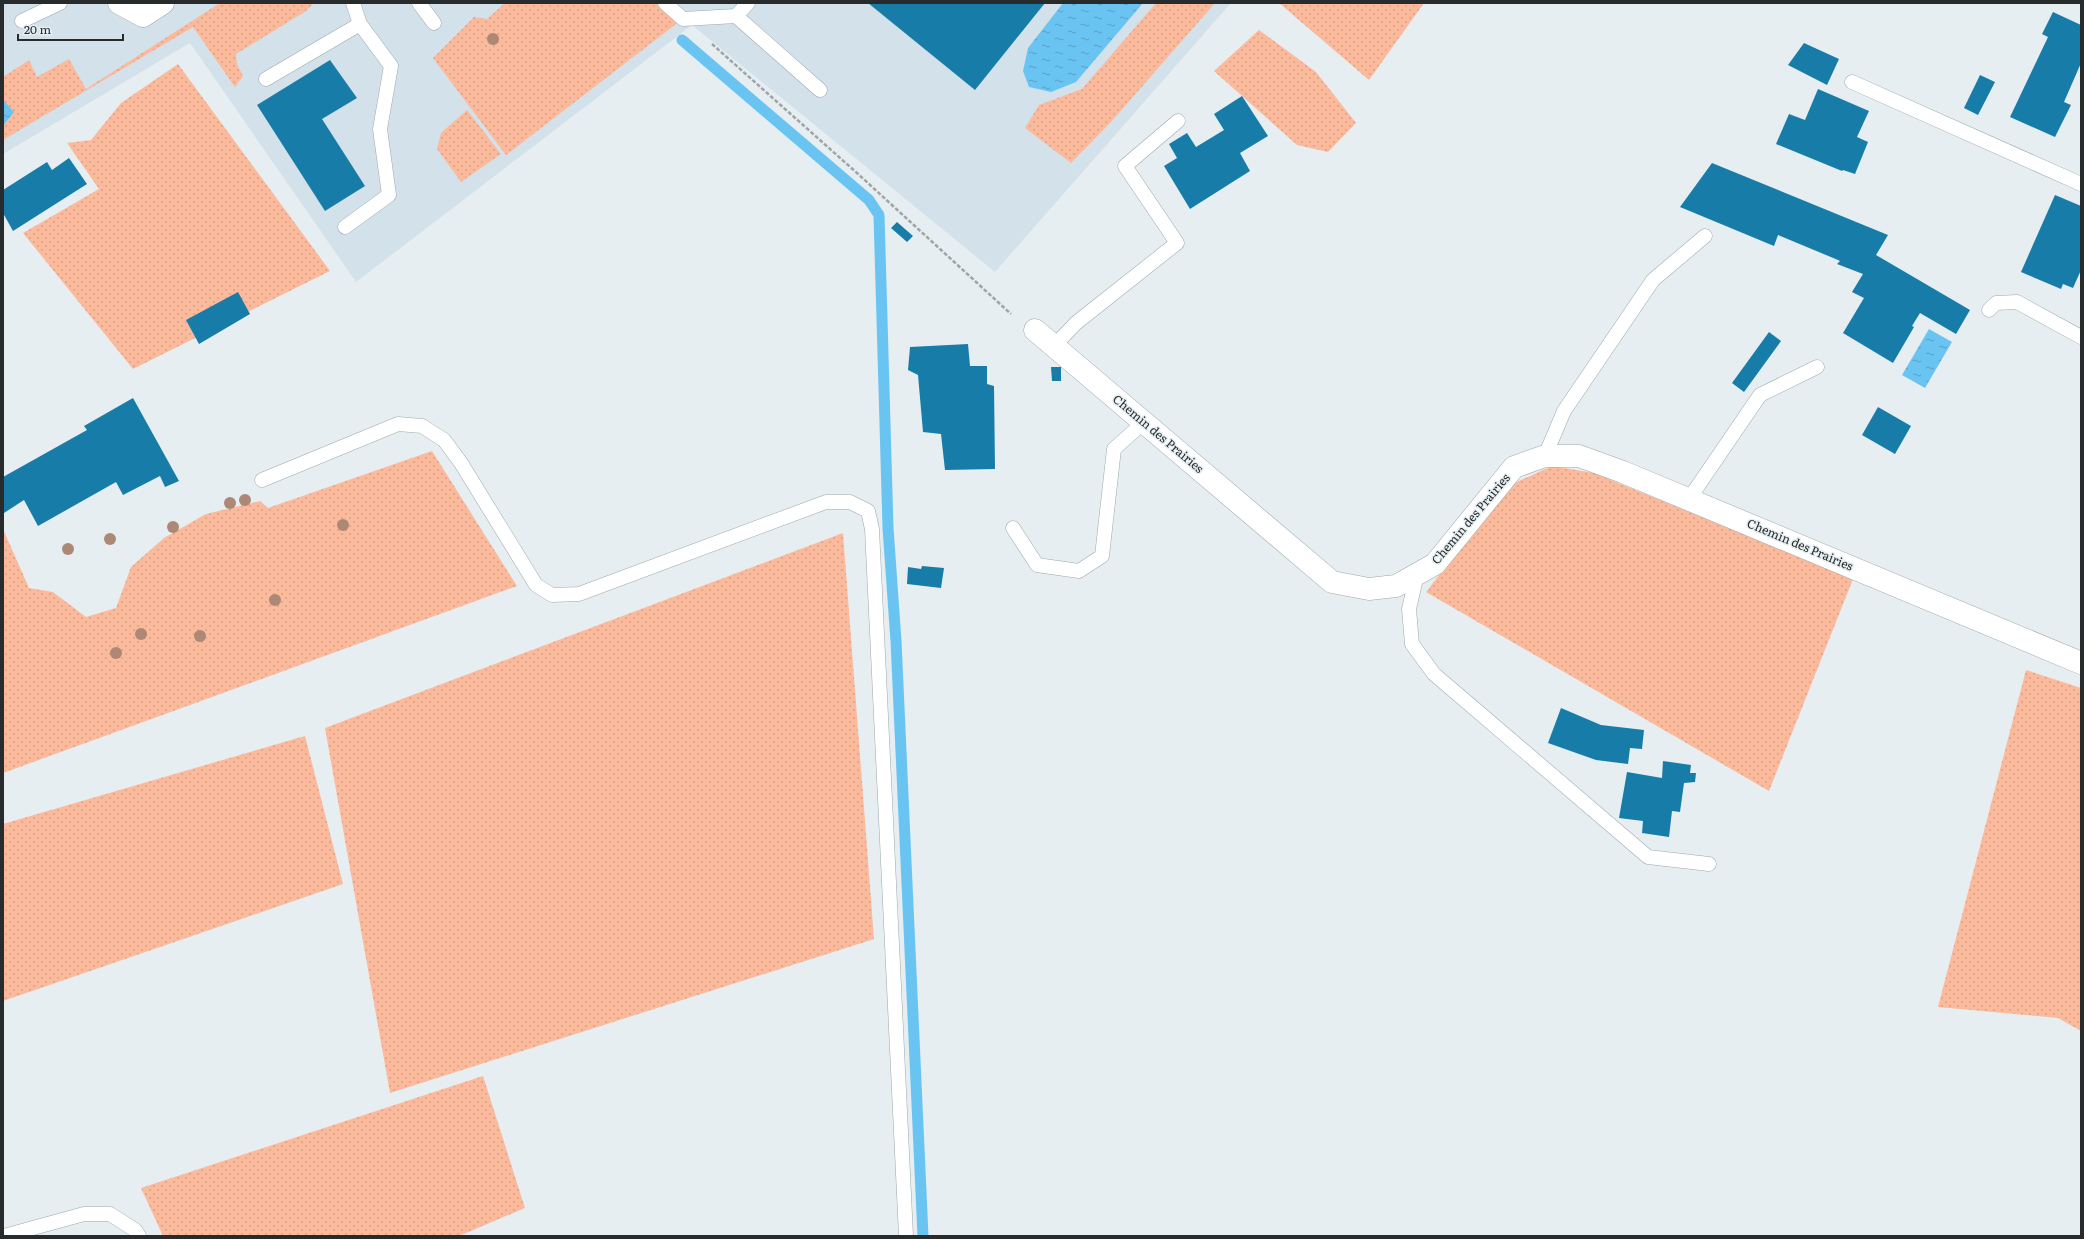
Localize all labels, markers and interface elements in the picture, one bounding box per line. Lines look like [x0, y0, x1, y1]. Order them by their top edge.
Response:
scale bar [18, 16, 123, 42]
text: 20 m [24, 20, 51, 38]
street label: Chemin des Prairies [1109, 390, 1208, 477]
street label: Chemin des Prairies [1427, 469, 1514, 568]
street label: Chemin des Prairies [1744, 514, 1857, 575]

